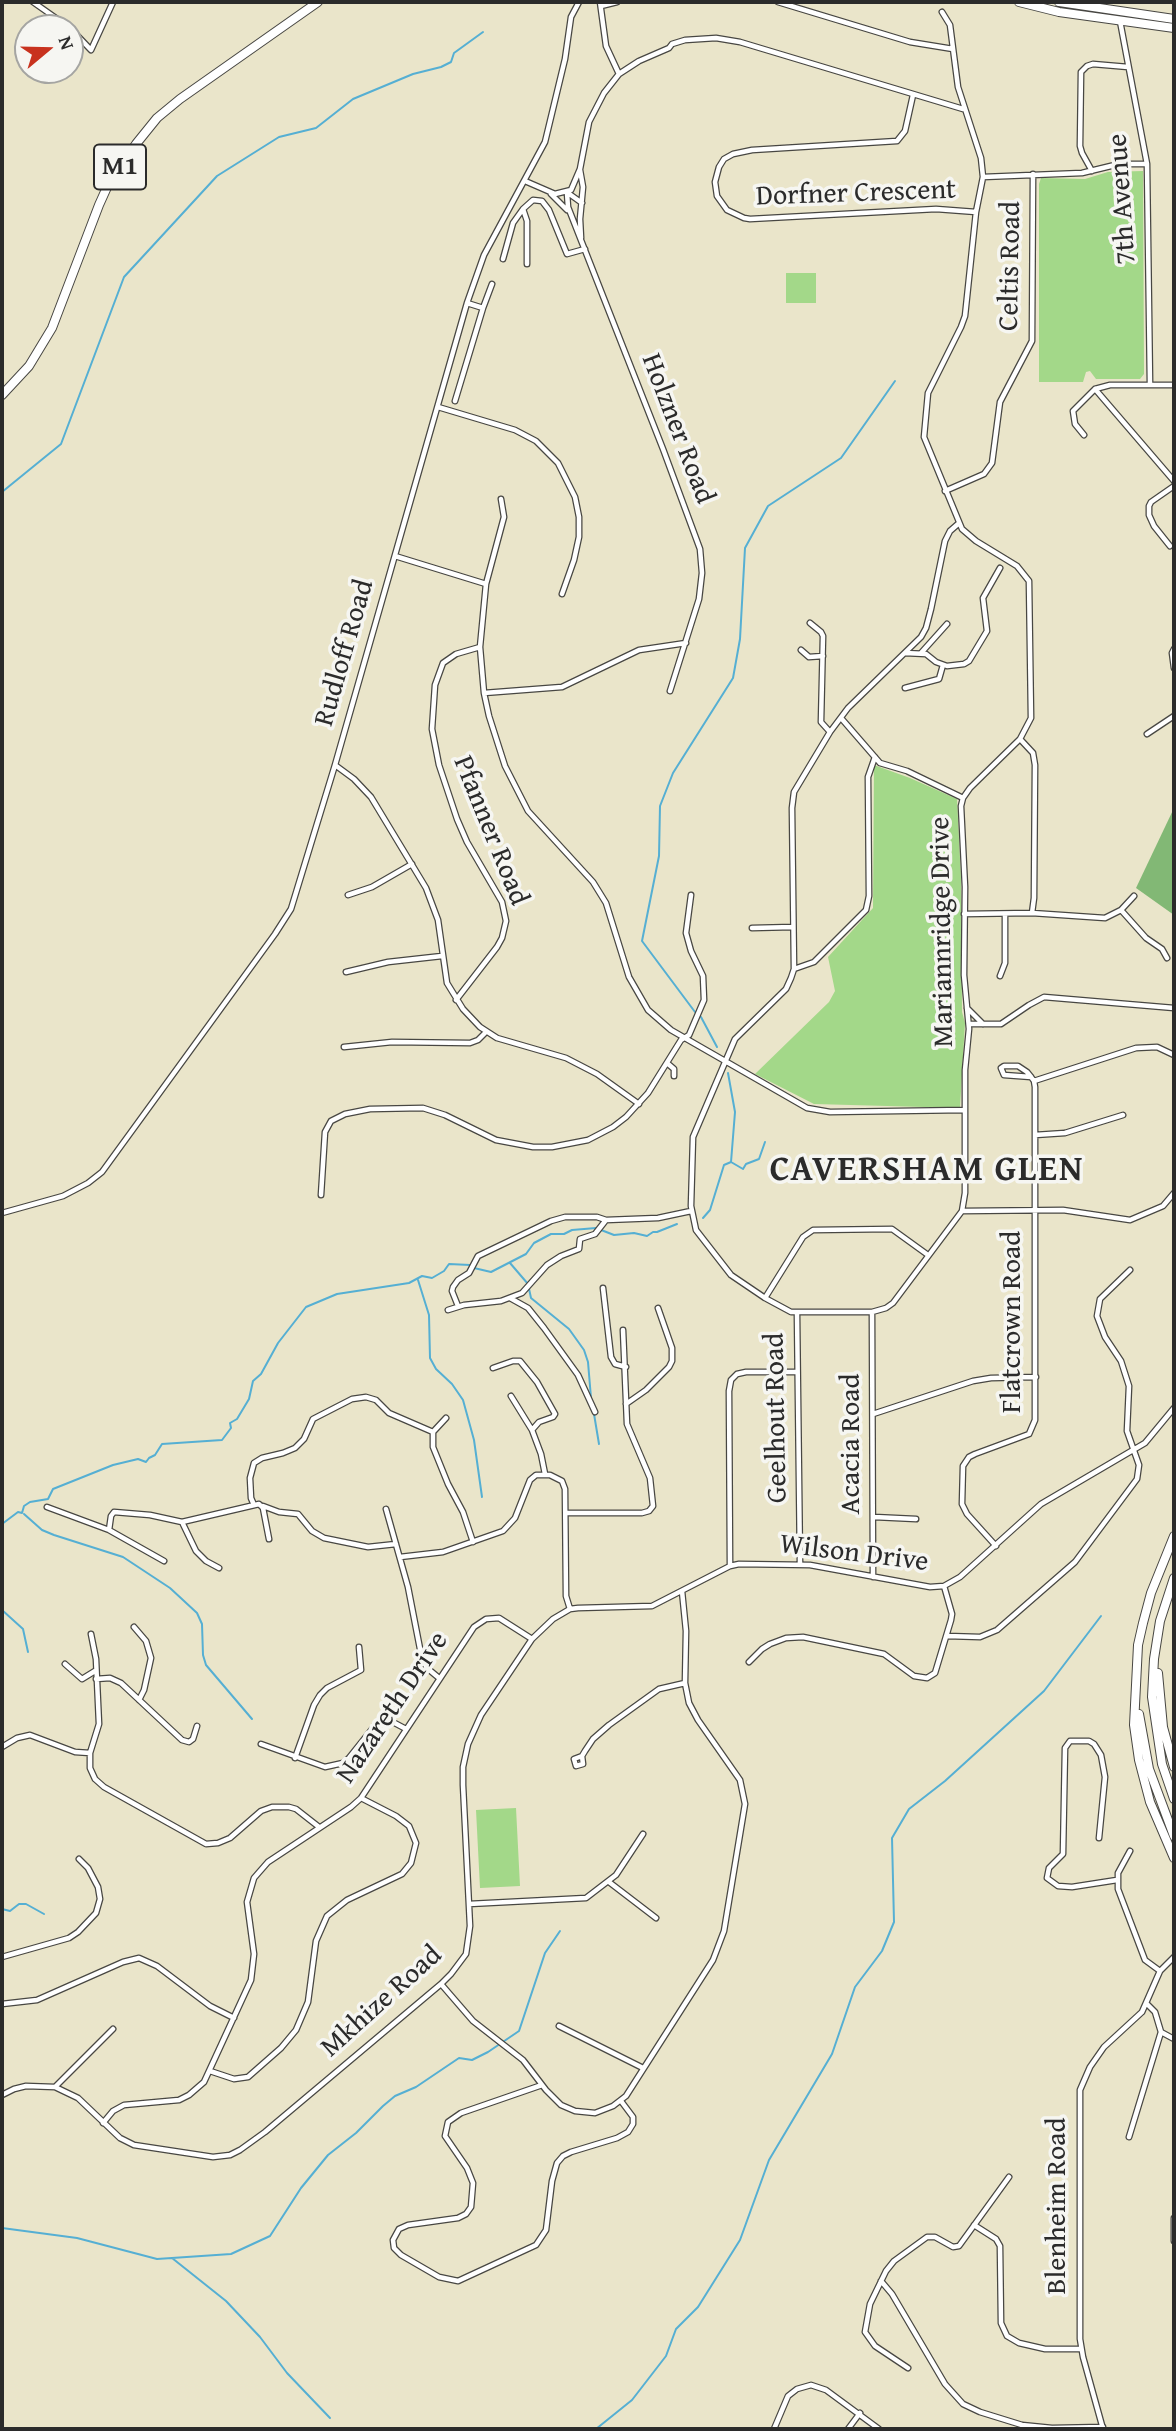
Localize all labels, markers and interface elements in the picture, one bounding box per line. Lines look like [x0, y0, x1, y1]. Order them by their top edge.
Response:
north arrow [14, 14, 84, 84]
text: N [52, 32, 82, 53]
street label: 7th Avenue [1102, 132, 1144, 266]
road number: M1 [94, 144, 146, 190]
street label: Dorfner Crescent [755, 174, 957, 214]
street label: Celtis Road [993, 201, 1029, 331]
street label: Holzner Road [633, 349, 721, 509]
street label: Rudloff Road [308, 576, 382, 730]
street label: Pfanner Road [445, 751, 535, 911]
street label: Mariannridge Drive [924, 816, 962, 1048]
district label: CAVERSHAM GLEN [771, 1150, 1083, 1192]
street label: Flatcrown Road [996, 1231, 1030, 1413]
street label: Geelhout Road [759, 1333, 795, 1503]
street label: Acacia Road [835, 1374, 869, 1514]
street label: Wilson Drive [778, 1528, 930, 1580]
street label: Nazareth Drive [330, 1626, 456, 1790]
street label: Mkhize Road [315, 1939, 449, 2065]
street label: Blenheim Road [1041, 2118, 1075, 2294]

